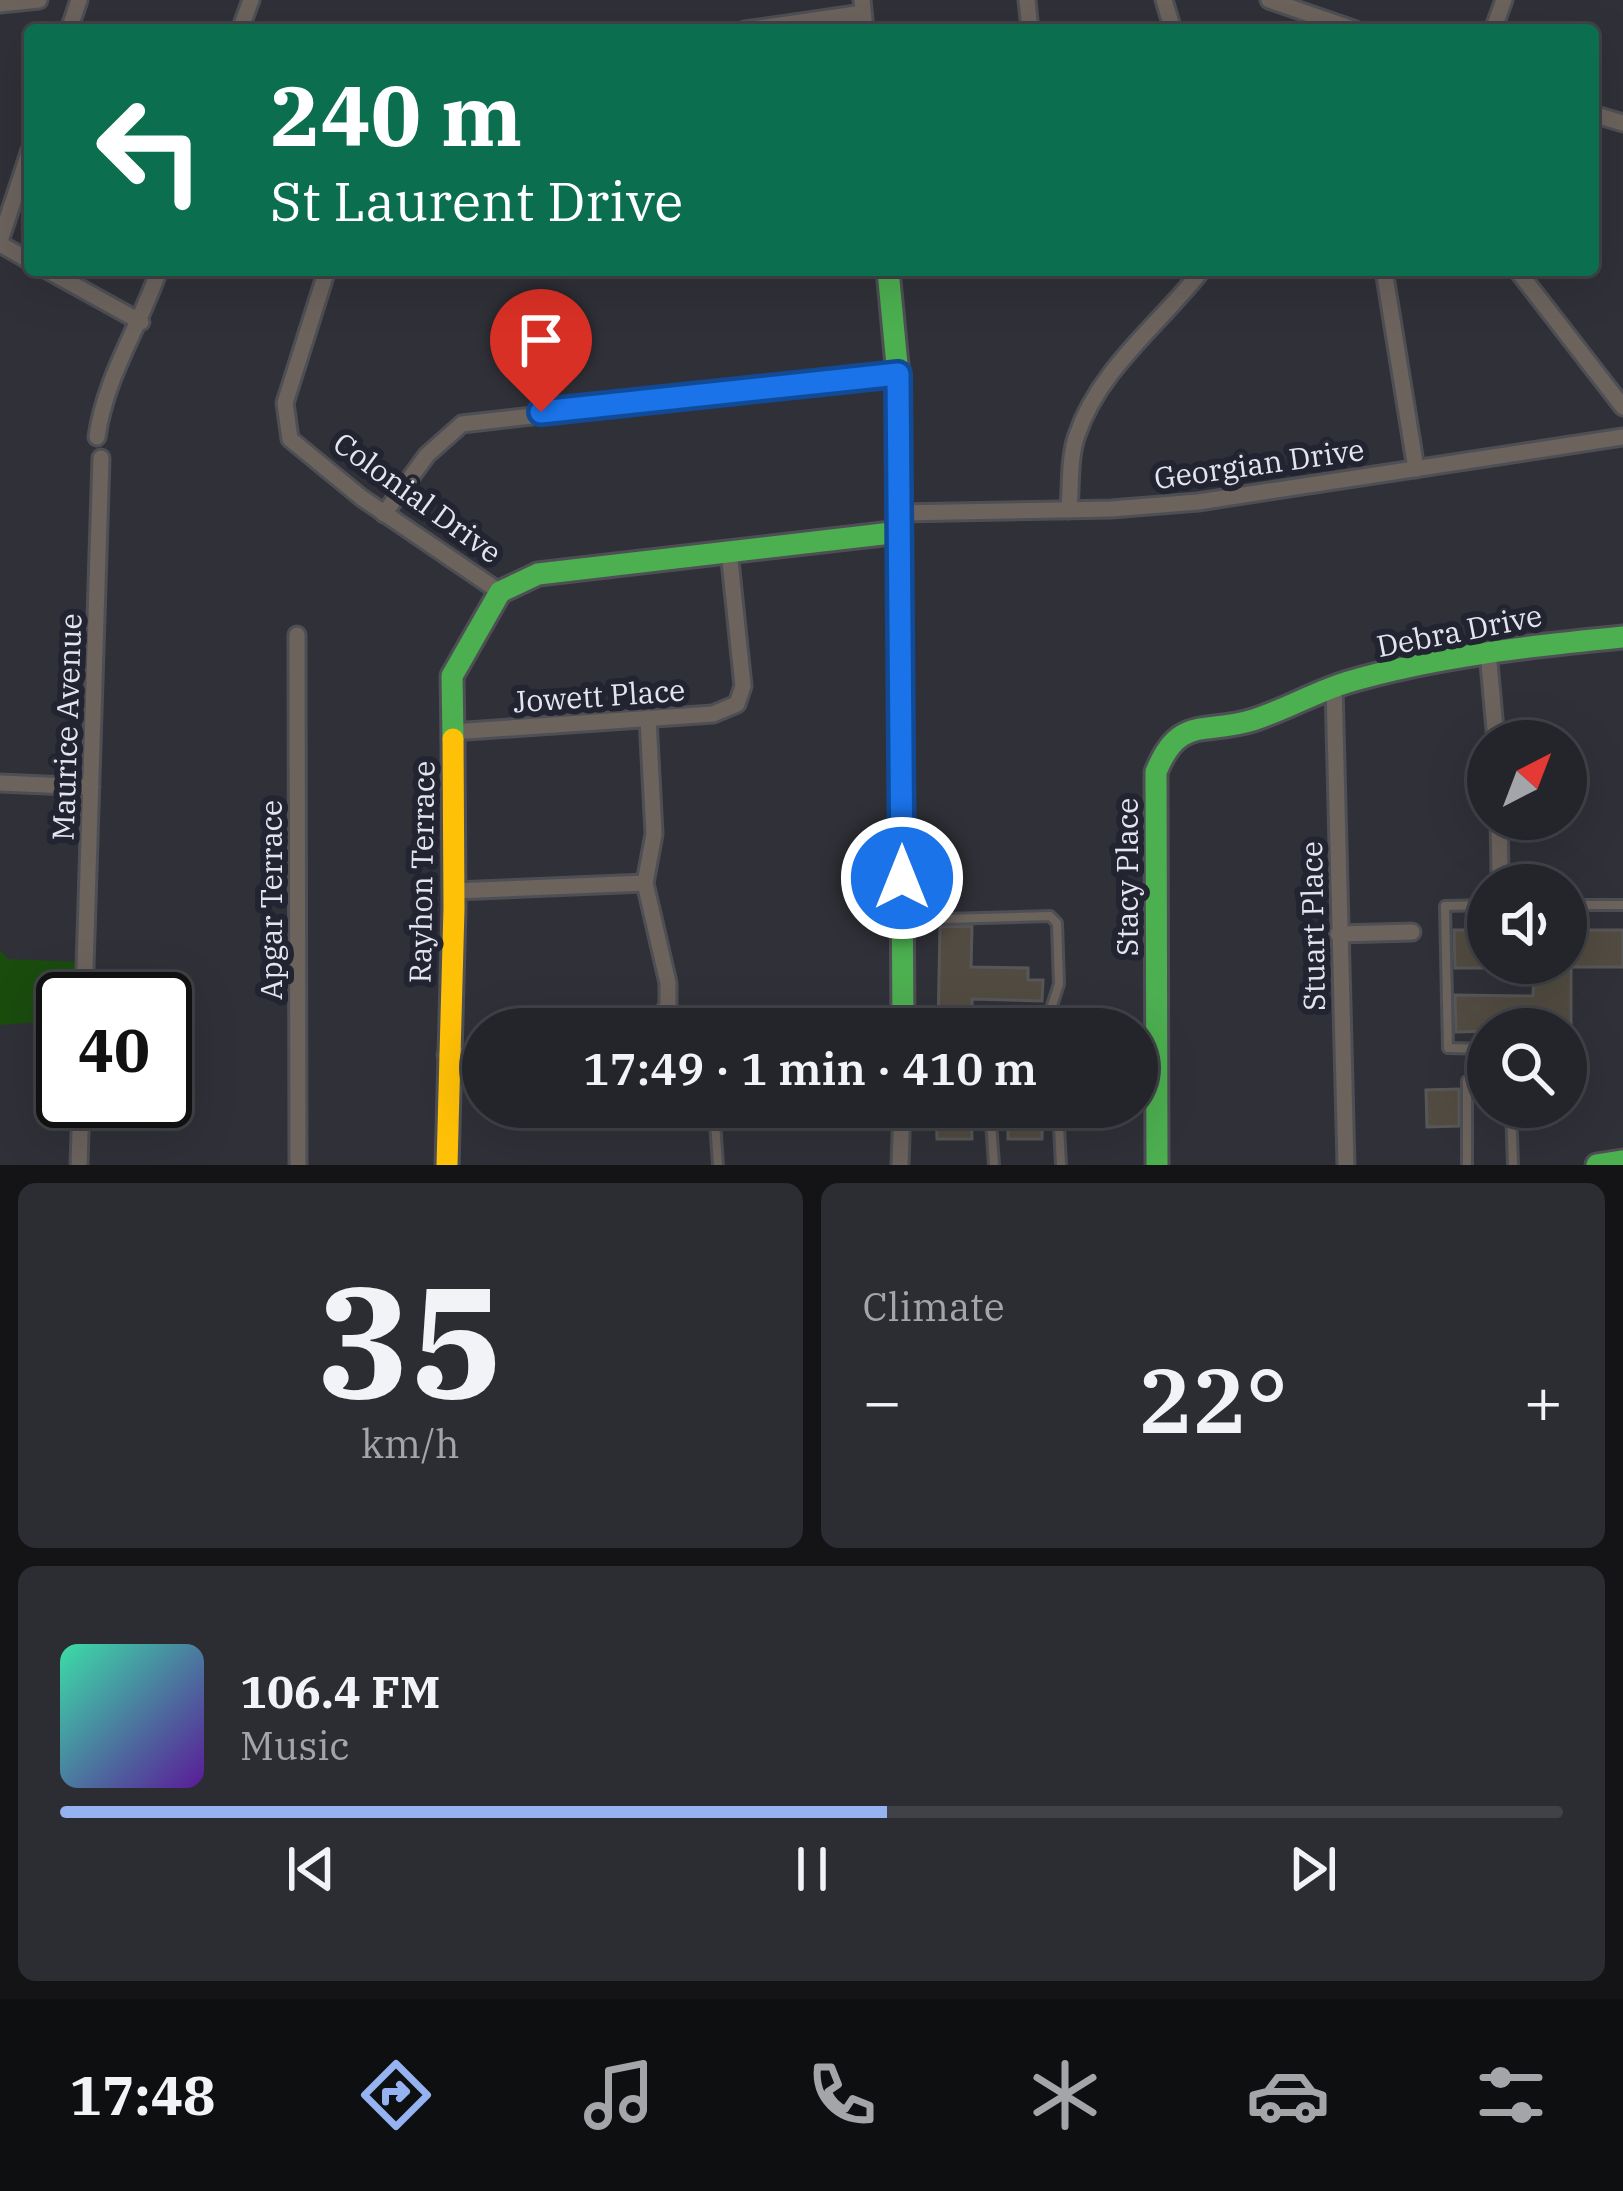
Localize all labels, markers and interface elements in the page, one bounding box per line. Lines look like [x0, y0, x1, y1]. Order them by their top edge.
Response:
text: 240 m [270, 60, 522, 169]
icon: left [72, 72, 228, 228]
text: St Laurent Drive [270, 166, 683, 236]
pin [490, 289, 592, 412]
icon: arrive [508, 307, 574, 373]
street label: Colonial Drive [326, 423, 510, 571]
street label: Georgian Drive [1151, 429, 1367, 497]
street label: Debra Drive [1373, 595, 1545, 665]
street label: Maurice Avenue [43, 613, 89, 841]
street label: Jowett Place [512, 670, 686, 720]
north arrow [1467, 720, 1587, 840]
map controls [1467, 720, 1587, 1128]
street label: Rayhon Terrace [400, 760, 442, 984]
street label: Stacy Place [1107, 798, 1146, 956]
street label: Apgar Terrace [251, 800, 290, 1000]
position arrow [839, 815, 965, 941]
street label: Stuart Place [1291, 841, 1333, 1011]
button: sound [1467, 864, 1587, 984]
speed limit sign: 40 [36, 972, 192, 1128]
button: search [1467, 1008, 1587, 1128]
text: 17:49 · 1 min · 410 m [583, 1039, 1037, 1097]
text: 35 [317, 1238, 504, 1441]
text: Climate [863, 1281, 1005, 1332]
text: 22° [1138, 1341, 1288, 1458]
text: − [863, 1357, 902, 1443]
text: + [1523, 1357, 1563, 1443]
text: km/h [361, 1418, 460, 1469]
text: 106.4 FM [240, 1662, 440, 1720]
text: Music [240, 1720, 350, 1771]
icon: previous [278, 1836, 344, 1902]
icon: pause [779, 1836, 845, 1902]
icon: next [1280, 1836, 1346, 1902]
icon: directions [354, 2053, 438, 2137]
icon: music [577, 2053, 661, 2137]
icon: phone [800, 2053, 884, 2137]
icon: climate [1023, 2053, 1107, 2137]
icon: car [1246, 2053, 1330, 2137]
icon: filters [1469, 2053, 1553, 2137]
text: 17:48 [70, 2060, 215, 2130]

